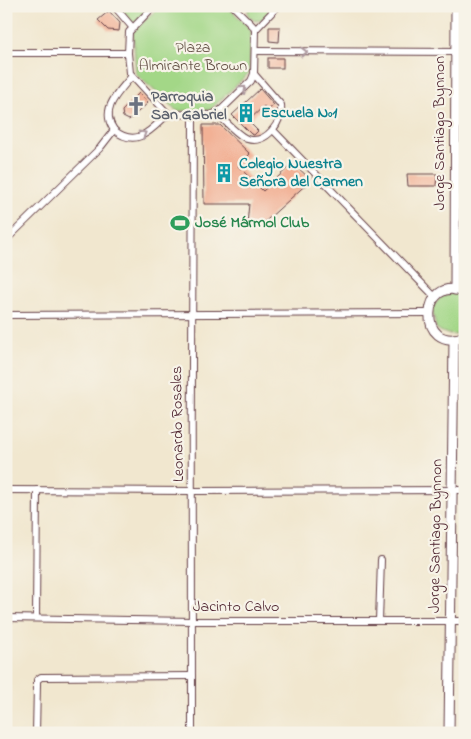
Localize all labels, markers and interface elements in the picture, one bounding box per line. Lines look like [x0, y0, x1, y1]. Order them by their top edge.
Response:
park label: Plaza Almirante Brown [139, 36, 247, 78]
one-way arrow [300, 47, 308, 57]
street label: Jorge Santiago Bynnon [428, 56, 452, 210]
place label: Parroquia San Gabriel [151, 85, 227, 127]
one-way arrow [237, 86, 246, 95]
church icon: Parroquia San Gabriel [125, 95, 147, 117]
place label: Escuela Nº1 [261, 101, 338, 125]
building icon: Escuela Nº1 [235, 102, 257, 124]
one-way arrow [138, 130, 147, 140]
place label: Colegio Nuestra Señora del Carmen [239, 152, 363, 194]
building icon: Colegio Nuestra Señora del Carmen [213, 162, 235, 184]
place label: José Mármol Club [195, 211, 310, 235]
sports icon: José Mármol Club [169, 212, 191, 234]
street label: Leonardo Rosales [165, 366, 191, 482]
street label: Jorge Santiago Bynnon [423, 459, 449, 613]
street label: Jacinto Calvo [193, 595, 279, 619]

